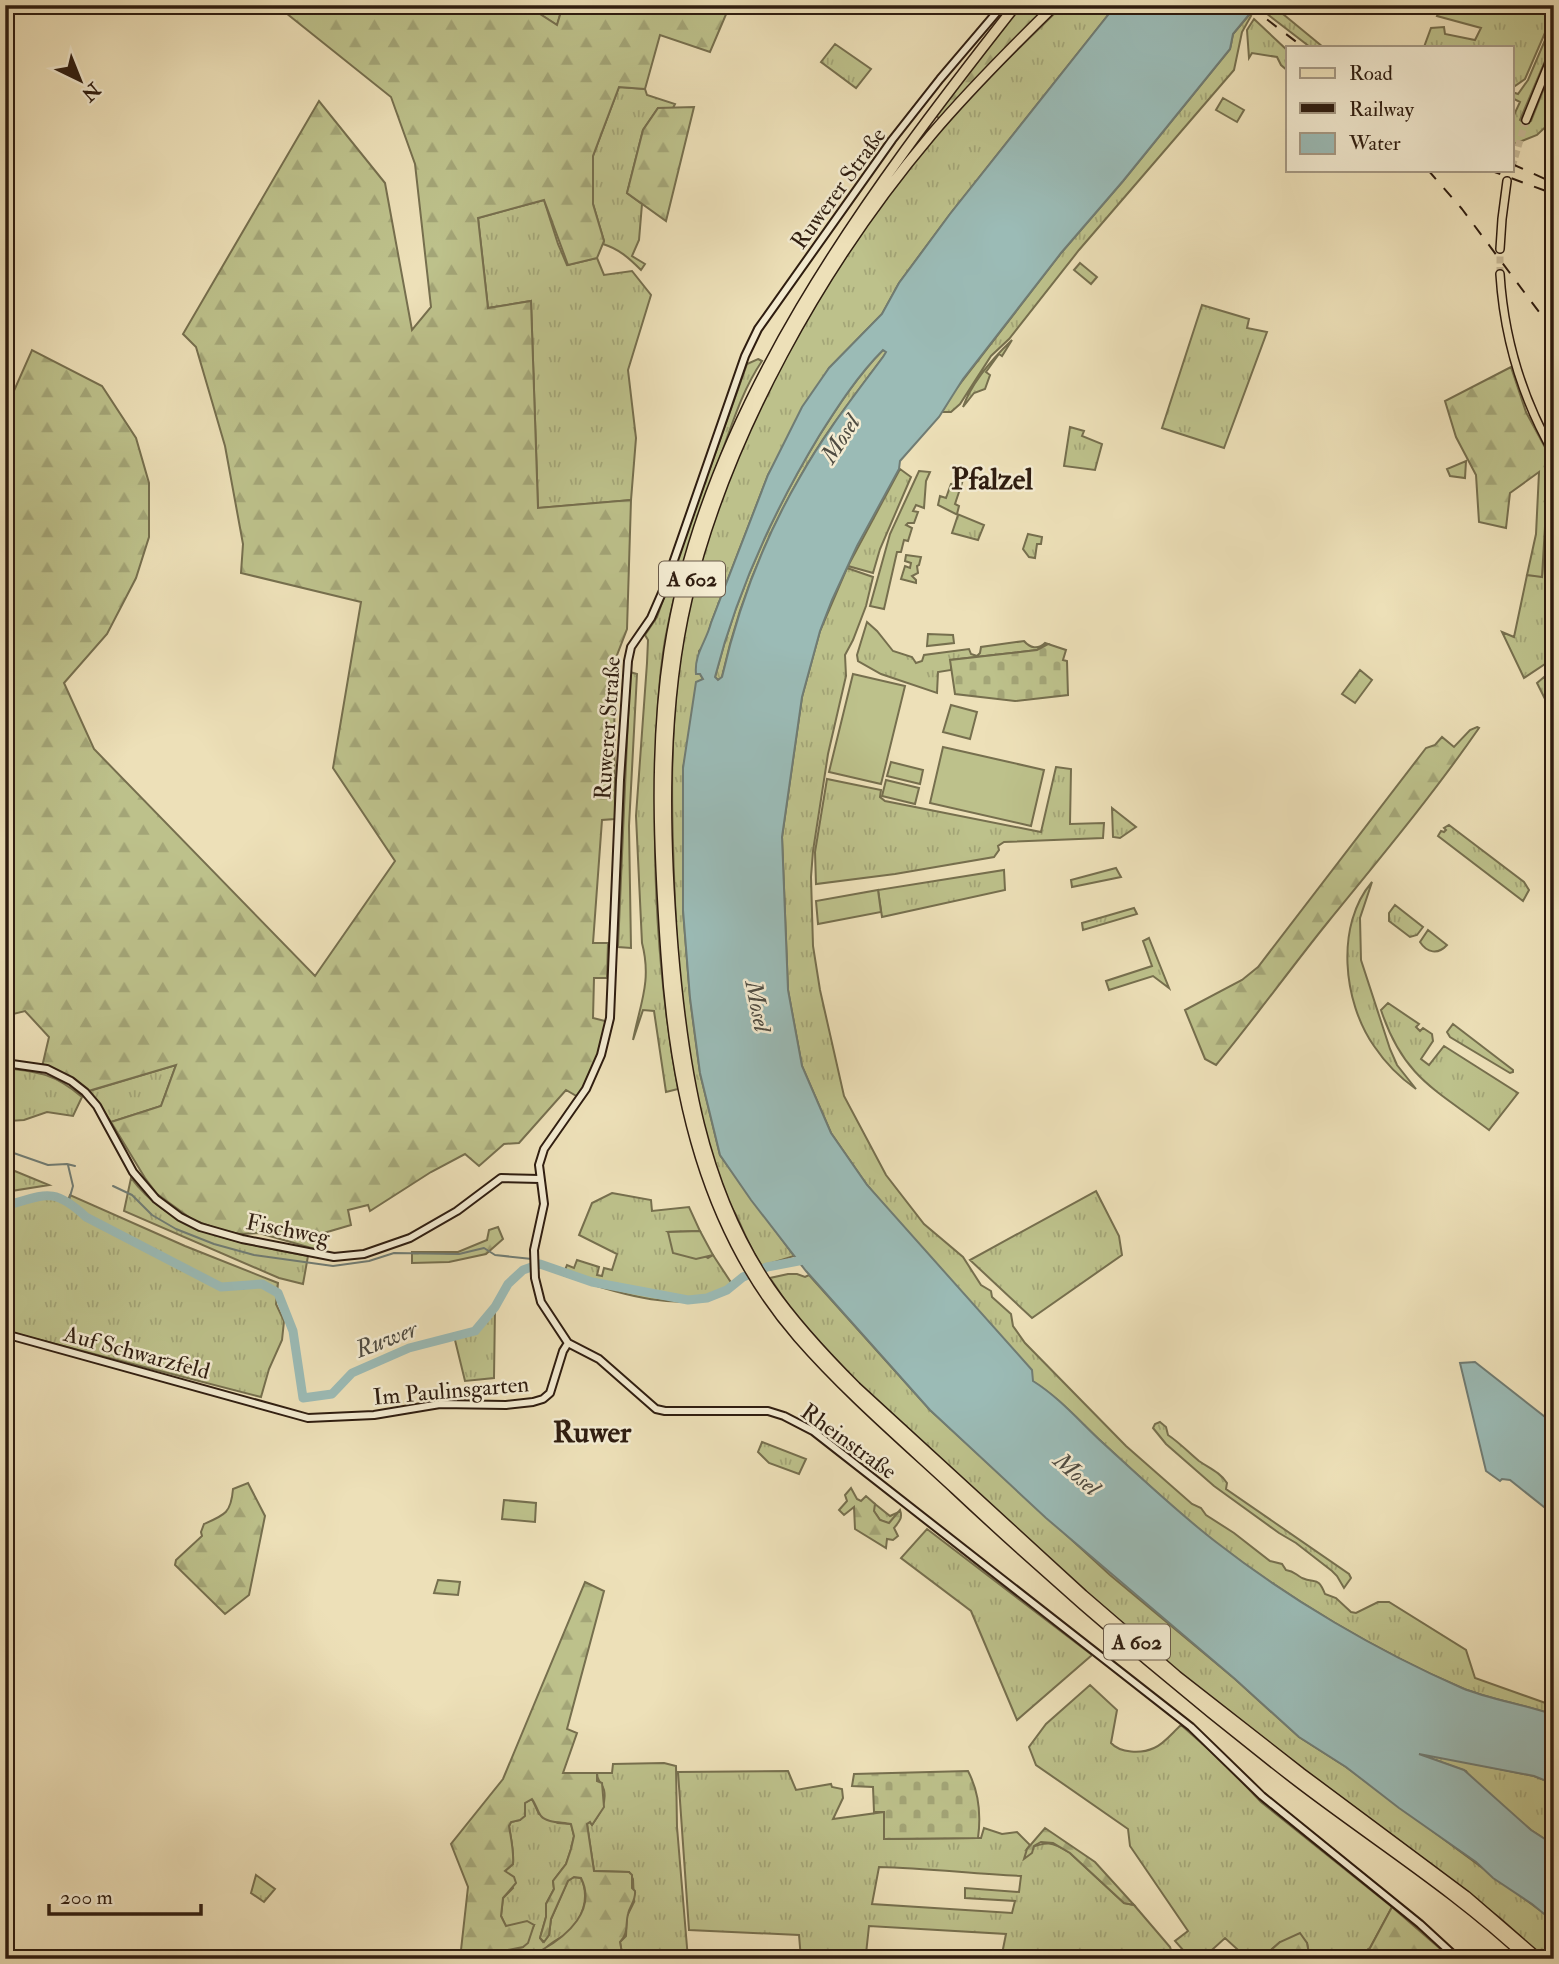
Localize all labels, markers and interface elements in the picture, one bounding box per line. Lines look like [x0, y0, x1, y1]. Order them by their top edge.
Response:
north arrow [46, 46, 116, 116]
legend [1286, 46, 1514, 172]
text: Road [1349, 60, 1394, 87]
text: N [76, 76, 106, 107]
text: Railway [1349, 96, 1415, 123]
street label: Ruwerer Straße [784, 121, 893, 255]
text: Water [1348, 130, 1401, 157]
water label: Mosel [812, 407, 869, 471]
district label: Pfalzel [951, 461, 1033, 498]
road number: A 602 [659, 562, 725, 596]
street label: Ruwerer Straße [588, 655, 627, 801]
water label: Mosel [737, 976, 778, 1037]
street label: Fischweg [244, 1207, 333, 1252]
water label: Ruwer [350, 1313, 423, 1366]
street label: Auf Schwarzfeld [60, 1319, 213, 1386]
street label: Im Paulinsgarten [372, 1369, 530, 1412]
street label: Rheinstraße [795, 1397, 903, 1486]
district label: Ruwer [553, 1414, 632, 1451]
water label: Mosel [1046, 1444, 1108, 1505]
road number: A 602 [1104, 1624, 1170, 1660]
scale bar [49, 1873, 201, 1917]
text: 200 m [60, 1884, 113, 1911]

